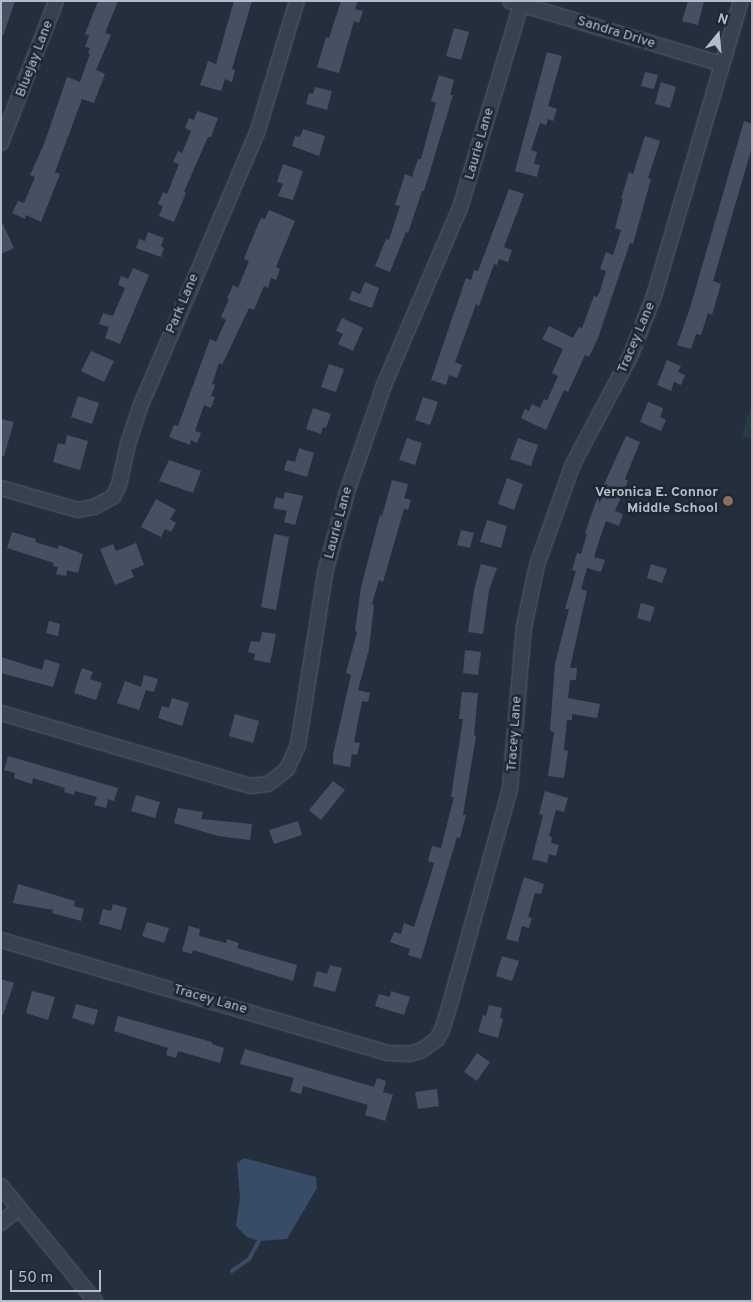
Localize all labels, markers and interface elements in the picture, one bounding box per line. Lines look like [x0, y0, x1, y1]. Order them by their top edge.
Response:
north arrow [693, 10, 743, 60]
text: N [715, 11, 730, 30]
street label: Sandra Drive [575, 13, 657, 53]
street label: Bluejay Lane [13, 18, 57, 100]
street label: Laurie Lane [462, 106, 498, 182]
street label: Park Lane [163, 272, 203, 336]
street label: Tracey Lane [614, 300, 660, 376]
street label: Laurie Lane [321, 485, 357, 561]
place label: Veronica E. Connor Middle School [595, 485, 718, 518]
marker: Veronica E. Connor Middle School [722, 495, 734, 507]
street label: Tracey Lane [504, 696, 526, 772]
street label: Tracey Lane [171, 981, 249, 1019]
scale bar [12, 1260, 104, 1292]
text: 50 m [18, 1269, 53, 1288]

